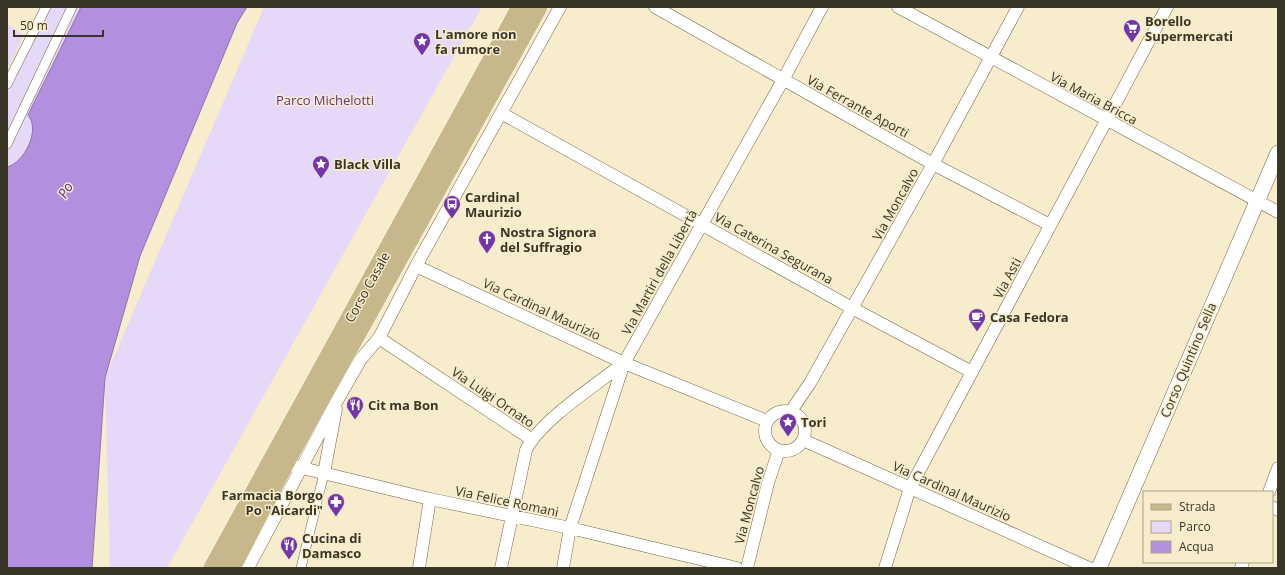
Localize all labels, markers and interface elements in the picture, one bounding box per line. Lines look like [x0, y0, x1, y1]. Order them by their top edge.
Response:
scale bar [14, 12, 103, 38]
place label: Borello Supermercati [1145, 12, 1233, 45]
text: 50 m [20, 17, 48, 34]
supermarket icon: Borello Supermercati [1122, 18, 1142, 43]
place label: L'amore non fa rumore [435, 25, 517, 58]
place icon: L'amore non fa rumore [412, 31, 432, 56]
street label: Via Maria Bricca [1047, 67, 1141, 129]
street label: Via Ferrante Aporti [804, 70, 912, 142]
park label: Parco Michelotti [276, 91, 374, 109]
place icon: Black Villa [311, 154, 331, 179]
place label: Black Villa [334, 155, 401, 173]
street label: Via Moncalvo [868, 164, 922, 243]
water label: Po [53, 178, 77, 202]
place label: Cardinal Maurizio [465, 188, 522, 221]
bus stop icon: Cardinal Maurizio [442, 194, 462, 219]
street label: Via Martiri della Libertà [617, 206, 701, 338]
street label: Via Caterina Segurana [711, 208, 837, 288]
place label: Nostra Signora del Suffragio [500, 223, 597, 256]
church icon: Nostra Signora del Suffragio [477, 229, 497, 254]
street label: Corso Casale [340, 248, 394, 326]
street label: Via Asti [989, 254, 1025, 302]
street label: Via Cardinal Maurizio [480, 274, 604, 344]
street label: Corso Quintino Sella [1156, 300, 1220, 420]
cafe icon: Casa Fedora [967, 307, 987, 332]
place label: Casa Fedora [990, 308, 1069, 326]
street label: Via Luigi Ornato [448, 363, 538, 432]
restaurant icon: Cit ma Bon [345, 395, 365, 420]
place label: Cit ma Bon [368, 396, 439, 414]
place icon: Tori [778, 412, 798, 437]
place label: Tori [801, 413, 826, 431]
street label: Via Cardinal Maurizio [890, 457, 1014, 525]
street label: Via Moncalvo [730, 464, 768, 546]
street label: Via Felice Romani [454, 481, 560, 521]
place label: Farmacia Borgo Po "Aicardi" [222, 486, 323, 519]
legend [1143, 491, 1273, 563]
pharmacy icon: Farmacia Borgo Po "Aicardi" [326, 492, 346, 517]
text: Strada [1179, 498, 1215, 515]
text: Parco [1179, 518, 1211, 535]
place label: Cucina di Damasco [302, 529, 361, 562]
restaurant icon: Cucina di Damasco [279, 535, 299, 560]
text: Acqua [1179, 538, 1214, 555]

